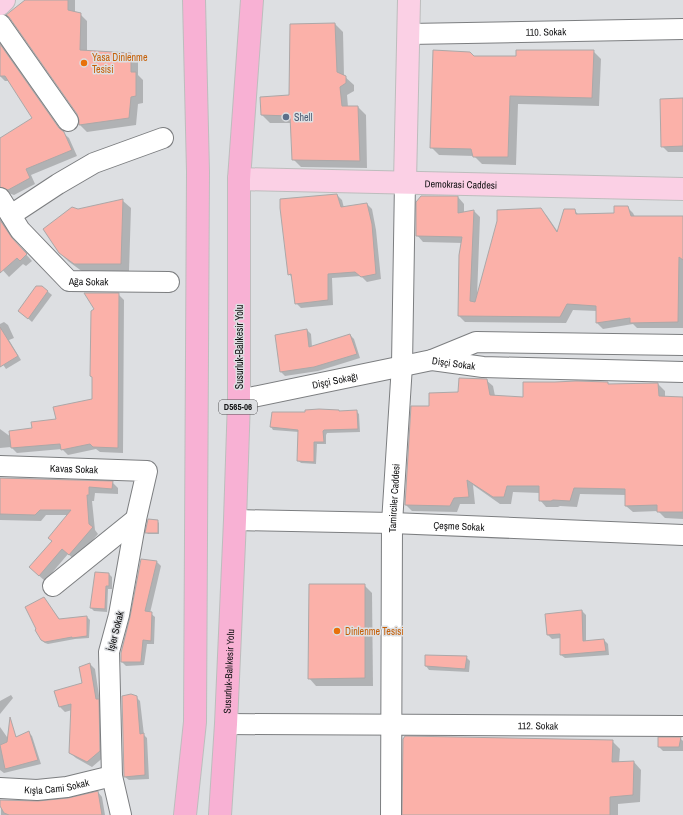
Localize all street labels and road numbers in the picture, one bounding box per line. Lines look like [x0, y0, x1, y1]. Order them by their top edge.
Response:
street label: 110. Sokak [526, 25, 567, 39]
street label: Demokrasi Caddesi [425, 177, 497, 192]
street label: Ağa Sokak [68, 275, 109, 288]
street label: Susurluk-Balıkesir Yolu [233, 305, 246, 389]
street label: Dişçi Sokak [431, 354, 477, 373]
street label: Dişçi Sokağı [311, 370, 359, 392]
road number: D565-06 [219, 400, 257, 414]
street label: Kavas Sokak [50, 462, 99, 476]
street label: Tamirciler Caddesi [386, 463, 403, 533]
street label: Çeşme Sokak [433, 519, 486, 534]
street label: İşler Sokak [104, 609, 127, 652]
street label: Susurluk-Balıkesir Yolu [220, 629, 237, 714]
street label: 112. Sokak [518, 719, 559, 732]
street label: Kışla Cami Sokak [24, 776, 91, 797]

